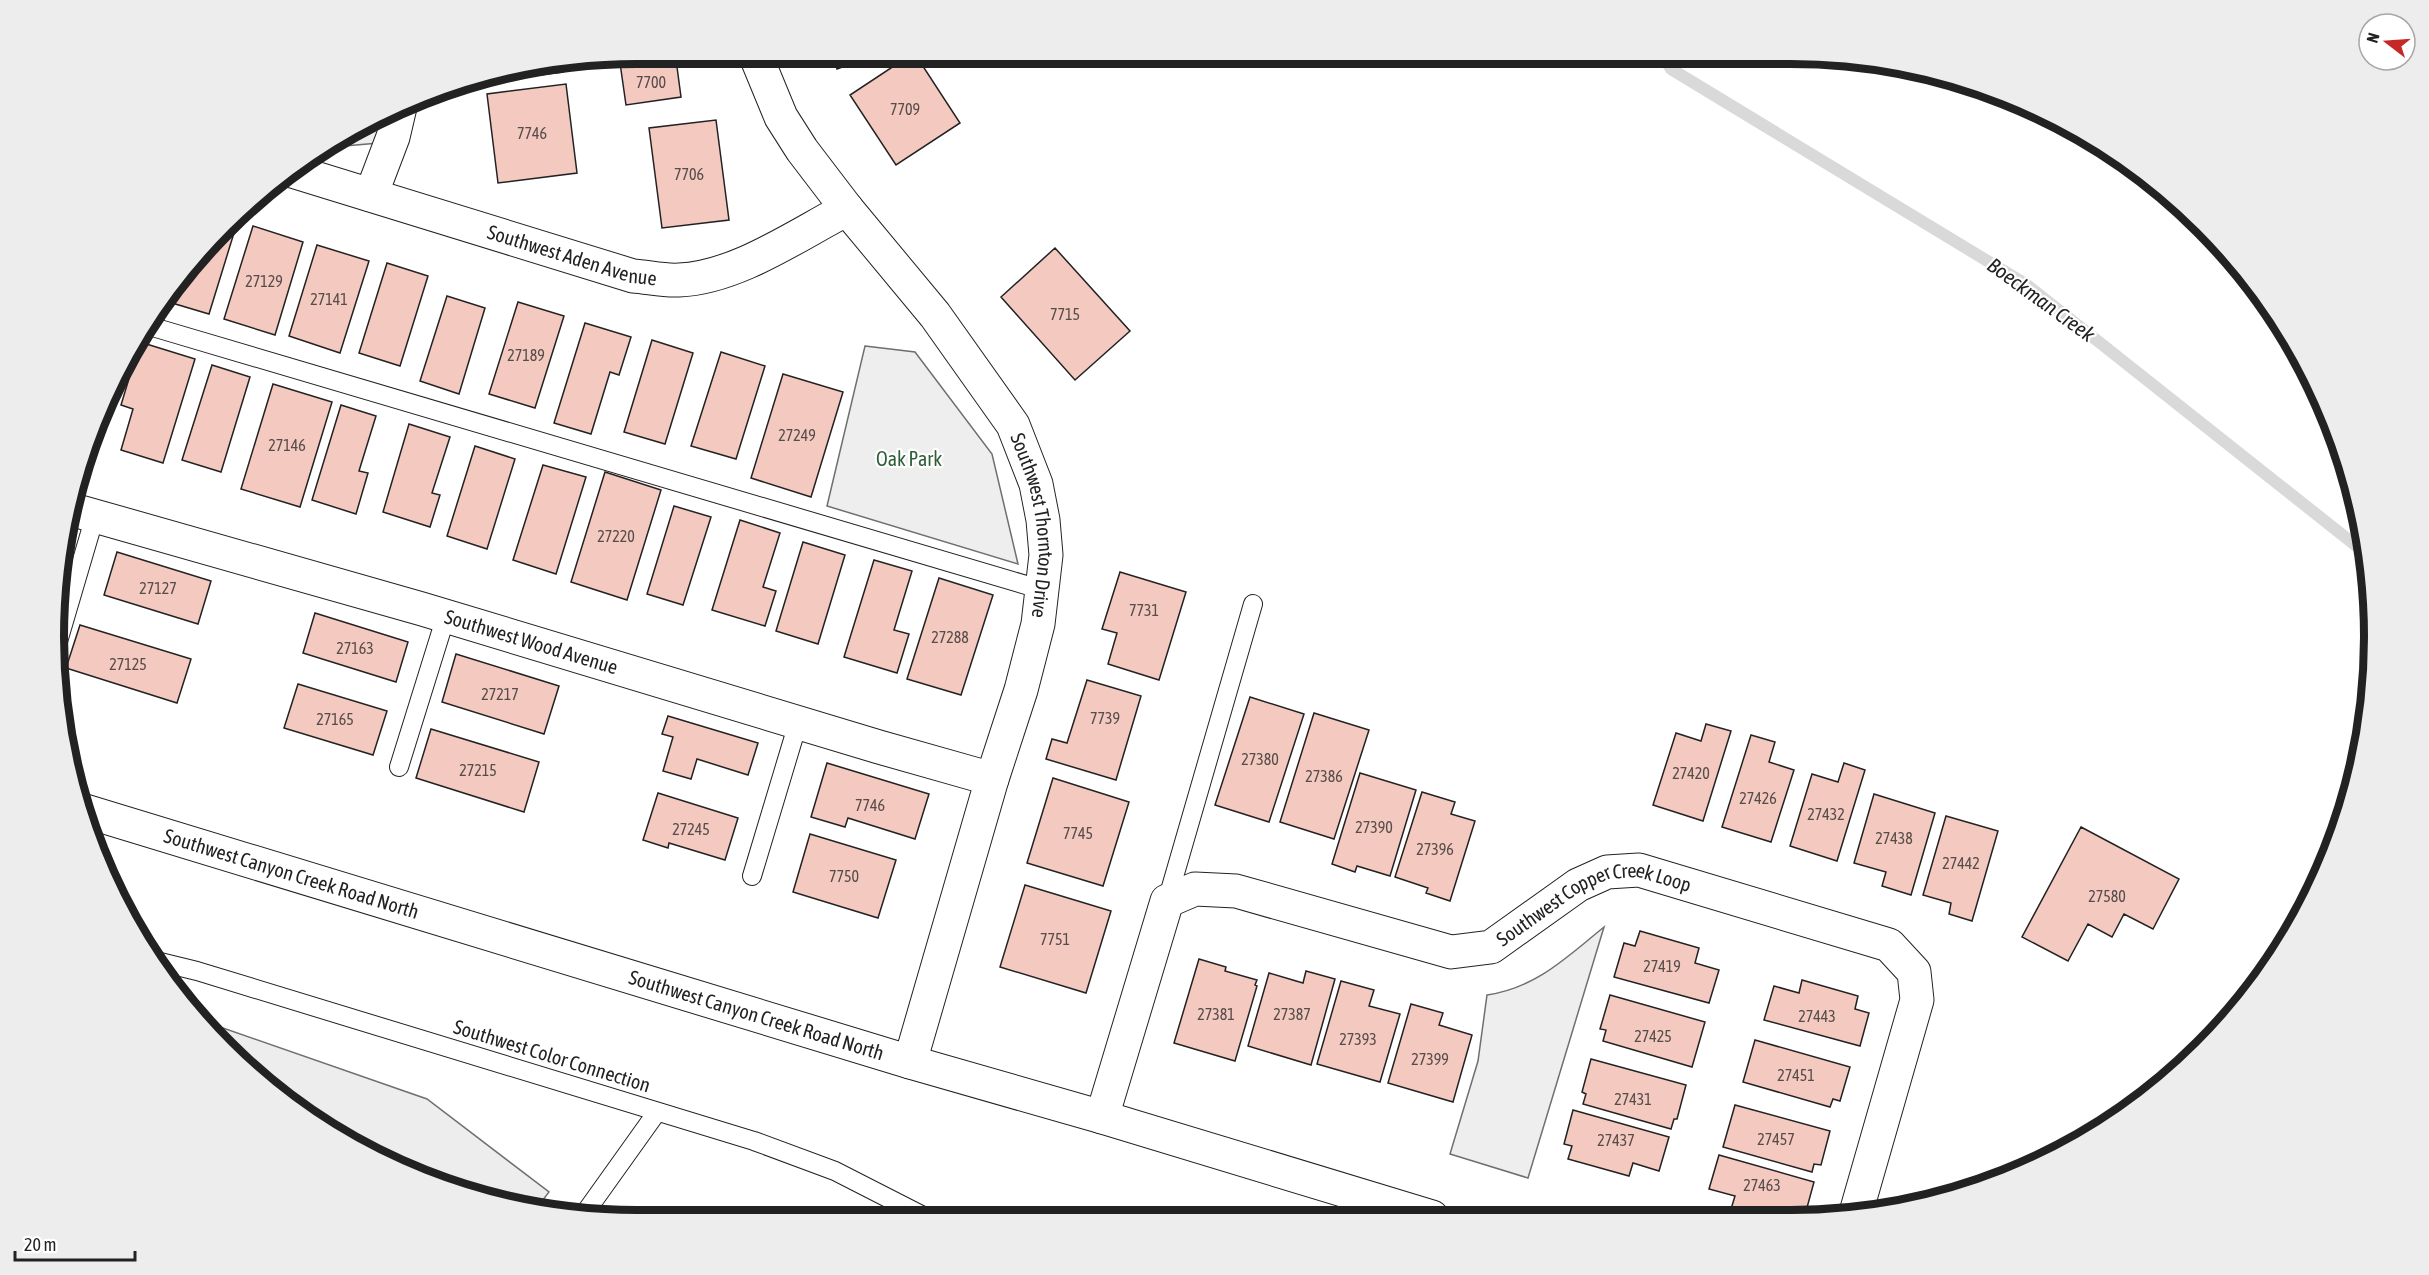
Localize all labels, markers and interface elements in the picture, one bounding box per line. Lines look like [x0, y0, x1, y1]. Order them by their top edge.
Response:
north arrow [2357, 12, 2417, 72]
text: N [2363, 30, 2383, 45]
house number: 7700 [636, 73, 666, 91]
house number: 7709 [890, 100, 920, 118]
house number: 7746 [517, 124, 547, 142]
house number: 7706 [674, 165, 704, 183]
street label: Southwest Aden Avenue [485, 220, 658, 290]
water label: Boeckman Creek [1983, 252, 2101, 347]
house number: 27129 [245, 272, 283, 290]
house number: 27141 [310, 290, 348, 308]
house number: 7715 [1050, 305, 1080, 323]
house number: 27189 [507, 346, 545, 364]
house number: 27249 [778, 426, 816, 444]
street label: Southwest Thornton Drive [1006, 430, 1058, 619]
house number: 27146 [268, 436, 306, 454]
park label: Oak Park [876, 447, 942, 470]
house number: 27220 [597, 527, 635, 545]
house number: 27127 [139, 579, 177, 597]
house number: 7731 [1129, 601, 1159, 619]
street label: Southwest Wood Avenue [442, 605, 621, 678]
house number: 27288 [931, 628, 969, 646]
house number: 27163 [336, 639, 374, 657]
house number: 27125 [109, 655, 147, 673]
house number: 27217 [481, 685, 519, 703]
house number: 7739 [1090, 709, 1120, 727]
house number: 27165 [316, 710, 354, 728]
house number: 27380 [1241, 750, 1279, 768]
house number: 27215 [459, 761, 497, 779]
house number: 27420 [1672, 764, 1710, 782]
house number: 27386 [1305, 767, 1343, 785]
house number: 27426 [1739, 789, 1777, 807]
house number: 7746 [855, 796, 885, 814]
house number: 27432 [1807, 805, 1845, 823]
house number: 27390 [1355, 818, 1393, 836]
house number: 27245 [672, 820, 710, 838]
street label: Southwest Canyon Creek Road North [161, 824, 422, 923]
house number: 7745 [1063, 824, 1093, 842]
house number: 27438 [1875, 829, 1913, 847]
house number: 27396 [1416, 840, 1454, 858]
house number: 27442 [1942, 854, 1980, 872]
street label: Southwest Copper Creek Loop [1492, 858, 1694, 950]
house number: 7750 [829, 867, 859, 885]
house number: 27580 [2088, 887, 2126, 905]
house number: 7751 [1040, 930, 1070, 948]
house number: 27419 [1643, 957, 1681, 975]
street label: Southwest Canyon Creek Road North [626, 965, 887, 1064]
house number: 27381 [1197, 1005, 1235, 1023]
house number: 27387 [1273, 1005, 1311, 1023]
house number: 27443 [1798, 1007, 1836, 1025]
street label: Southwest Color Connection [451, 1015, 653, 1096]
house number: 27425 [1634, 1027, 1672, 1045]
house number: 27393 [1339, 1030, 1377, 1048]
house number: 27399 [1411, 1050, 1449, 1068]
house number: 27451 [1777, 1066, 1815, 1084]
house number: 27431 [1614, 1090, 1652, 1108]
house number: 27457 [1757, 1130, 1795, 1148]
house number: 27437 [1597, 1131, 1635, 1149]
house number: 27463 [1743, 1176, 1781, 1194]
scale bar [15, 1224, 135, 1262]
text: 20 m [24, 1234, 56, 1255]

